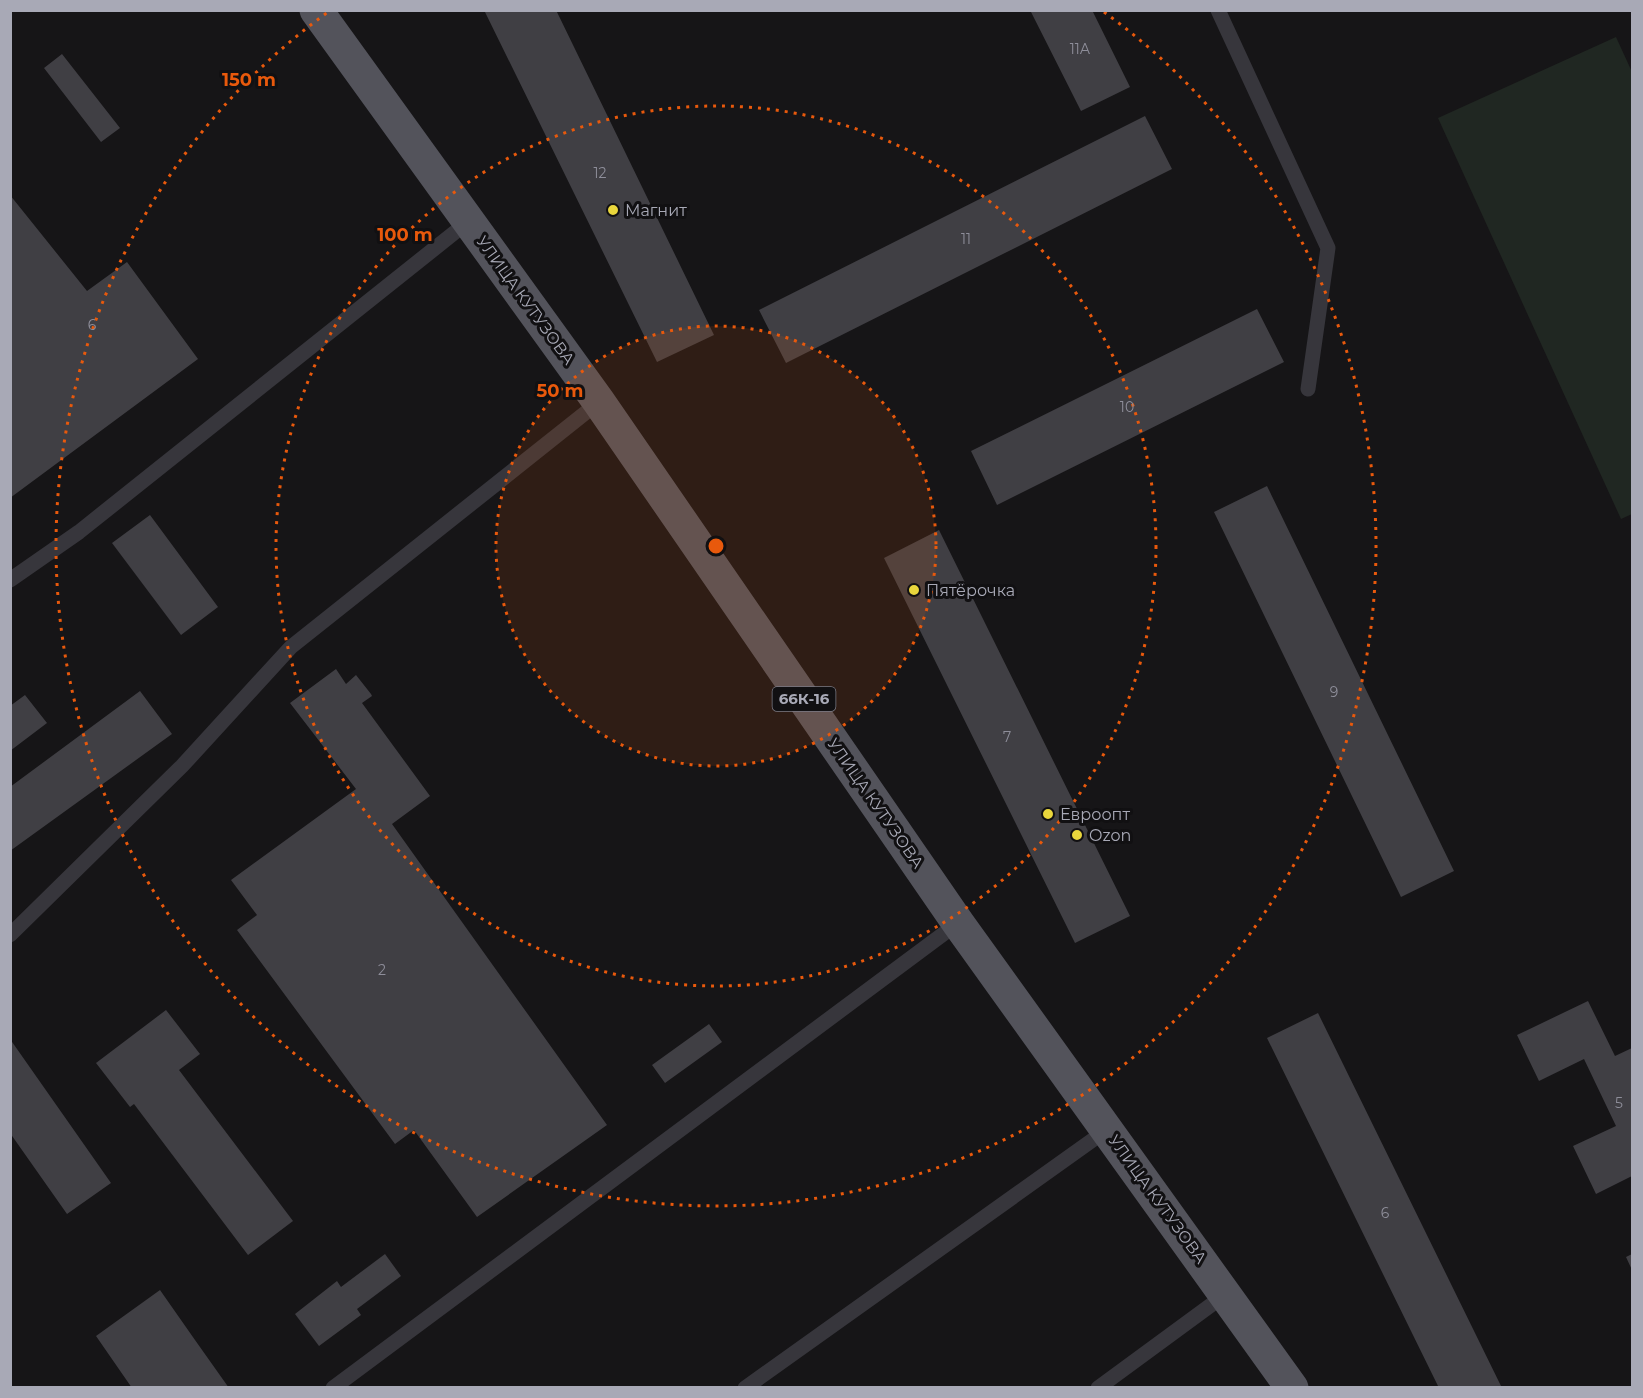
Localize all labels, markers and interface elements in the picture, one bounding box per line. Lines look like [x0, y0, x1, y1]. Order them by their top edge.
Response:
house number: 11А [1070, 40, 1091, 58]
text: 150 m [222, 69, 276, 91]
house number: 12 [593, 164, 607, 182]
place label: Магнит [625, 201, 687, 220]
marker: Магнит [606, 203, 620, 217]
text: 100 m [377, 224, 433, 246]
house number: 11 [961, 230, 971, 248]
street label: УЛИЦА КУТУЗОВА [473, 232, 579, 368]
house number: 6 [88, 316, 97, 334]
text: 50 m [537, 380, 583, 402]
house number: 10 [1120, 398, 1134, 416]
centre of rings [706, 536, 726, 556]
place label: Пятёрочка [926, 581, 1015, 600]
marker: Пятёрочка [907, 583, 921, 597]
house number: 9 [1330, 683, 1338, 701]
road number: 66К-16 [772, 687, 836, 711]
house number: 7 [1003, 728, 1011, 746]
street label: УЛИЦА КУТУЗОВА [824, 735, 928, 872]
place label: Евроопт [1060, 805, 1130, 824]
marker: Евроопт [1041, 807, 1055, 821]
place label: Ozon [1089, 826, 1131, 845]
marker: Ozon [1070, 828, 1084, 842]
house number: 2 [378, 961, 386, 979]
house number: 5 [1615, 1094, 1623, 1112]
street label: УЛИЦА КУТУЗОВА [1105, 1131, 1211, 1267]
house number: 6 [1381, 1204, 1390, 1222]

